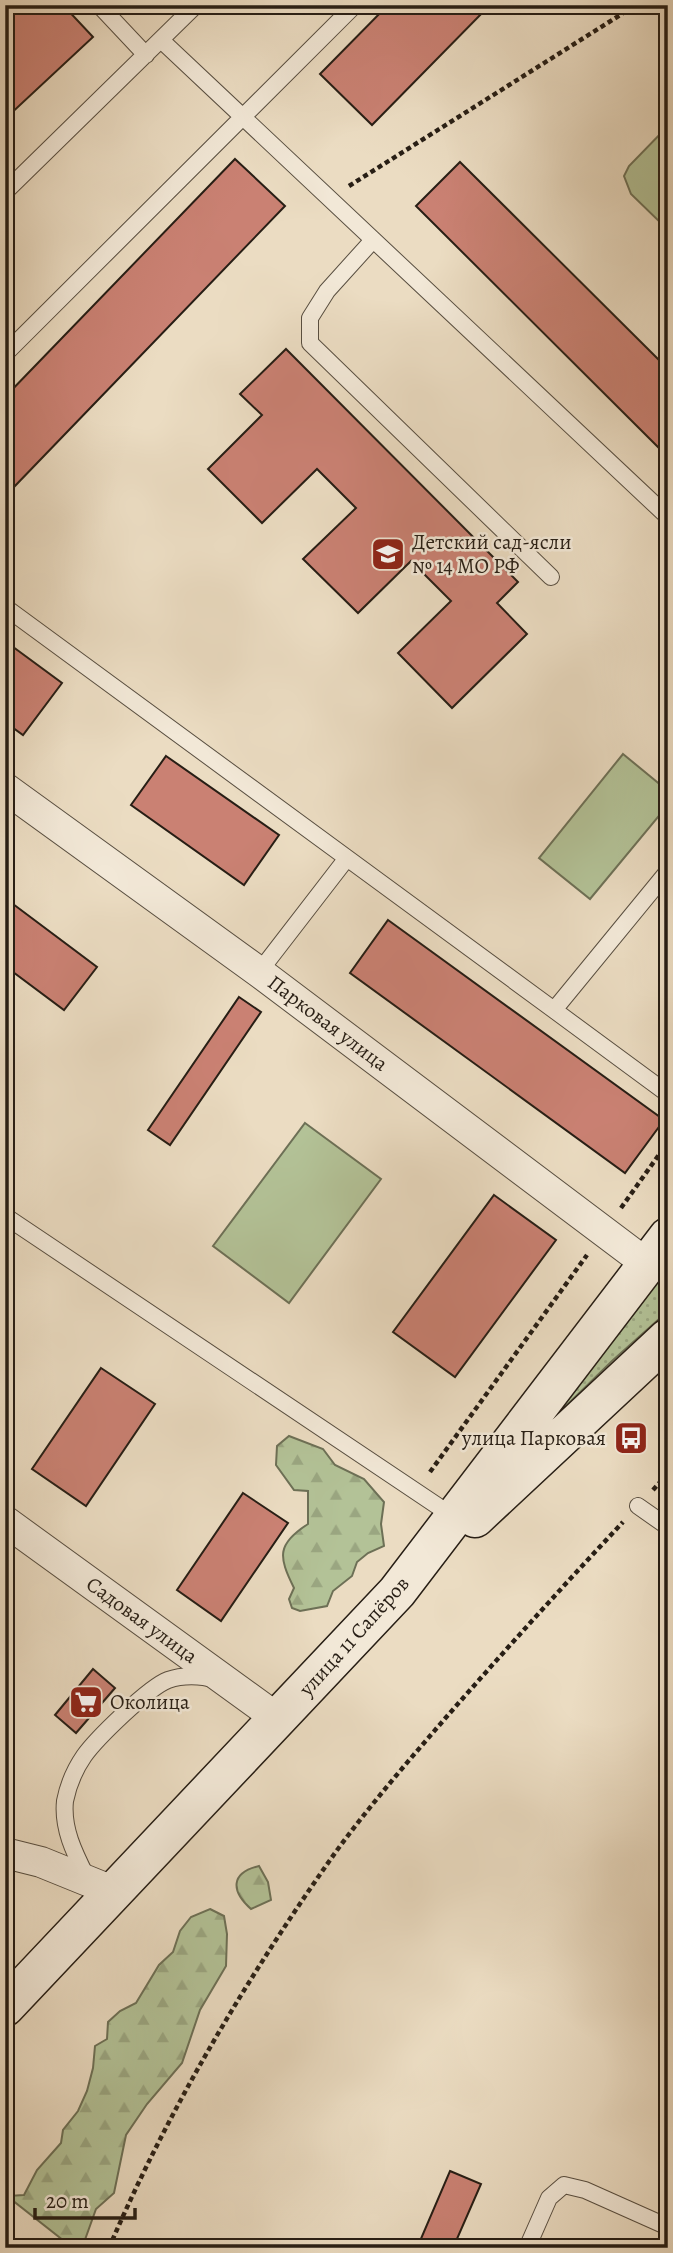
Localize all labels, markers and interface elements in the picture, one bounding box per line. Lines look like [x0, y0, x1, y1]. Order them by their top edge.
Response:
place label: Детский сад-ясли № 14 МО РФ [412, 528, 572, 580]
school or university icon: Детский сад-ясли № 14 МО РФ [369, 535, 407, 573]
street label: Парковая улица [262, 969, 394, 1078]
bus stop icon: улица Парковая [612, 1419, 650, 1457]
place label: улица Парковая [461, 1424, 606, 1452]
street label: Садовая улица [81, 1570, 204, 1670]
street label: улица 11 Сапёров [292, 1570, 415, 1703]
supermarket icon: Околица [67, 1683, 105, 1721]
place label: Околица [110, 1688, 190, 1716]
scale bar [35, 2176, 135, 2220]
text: 20 m [46, 2187, 89, 2215]

